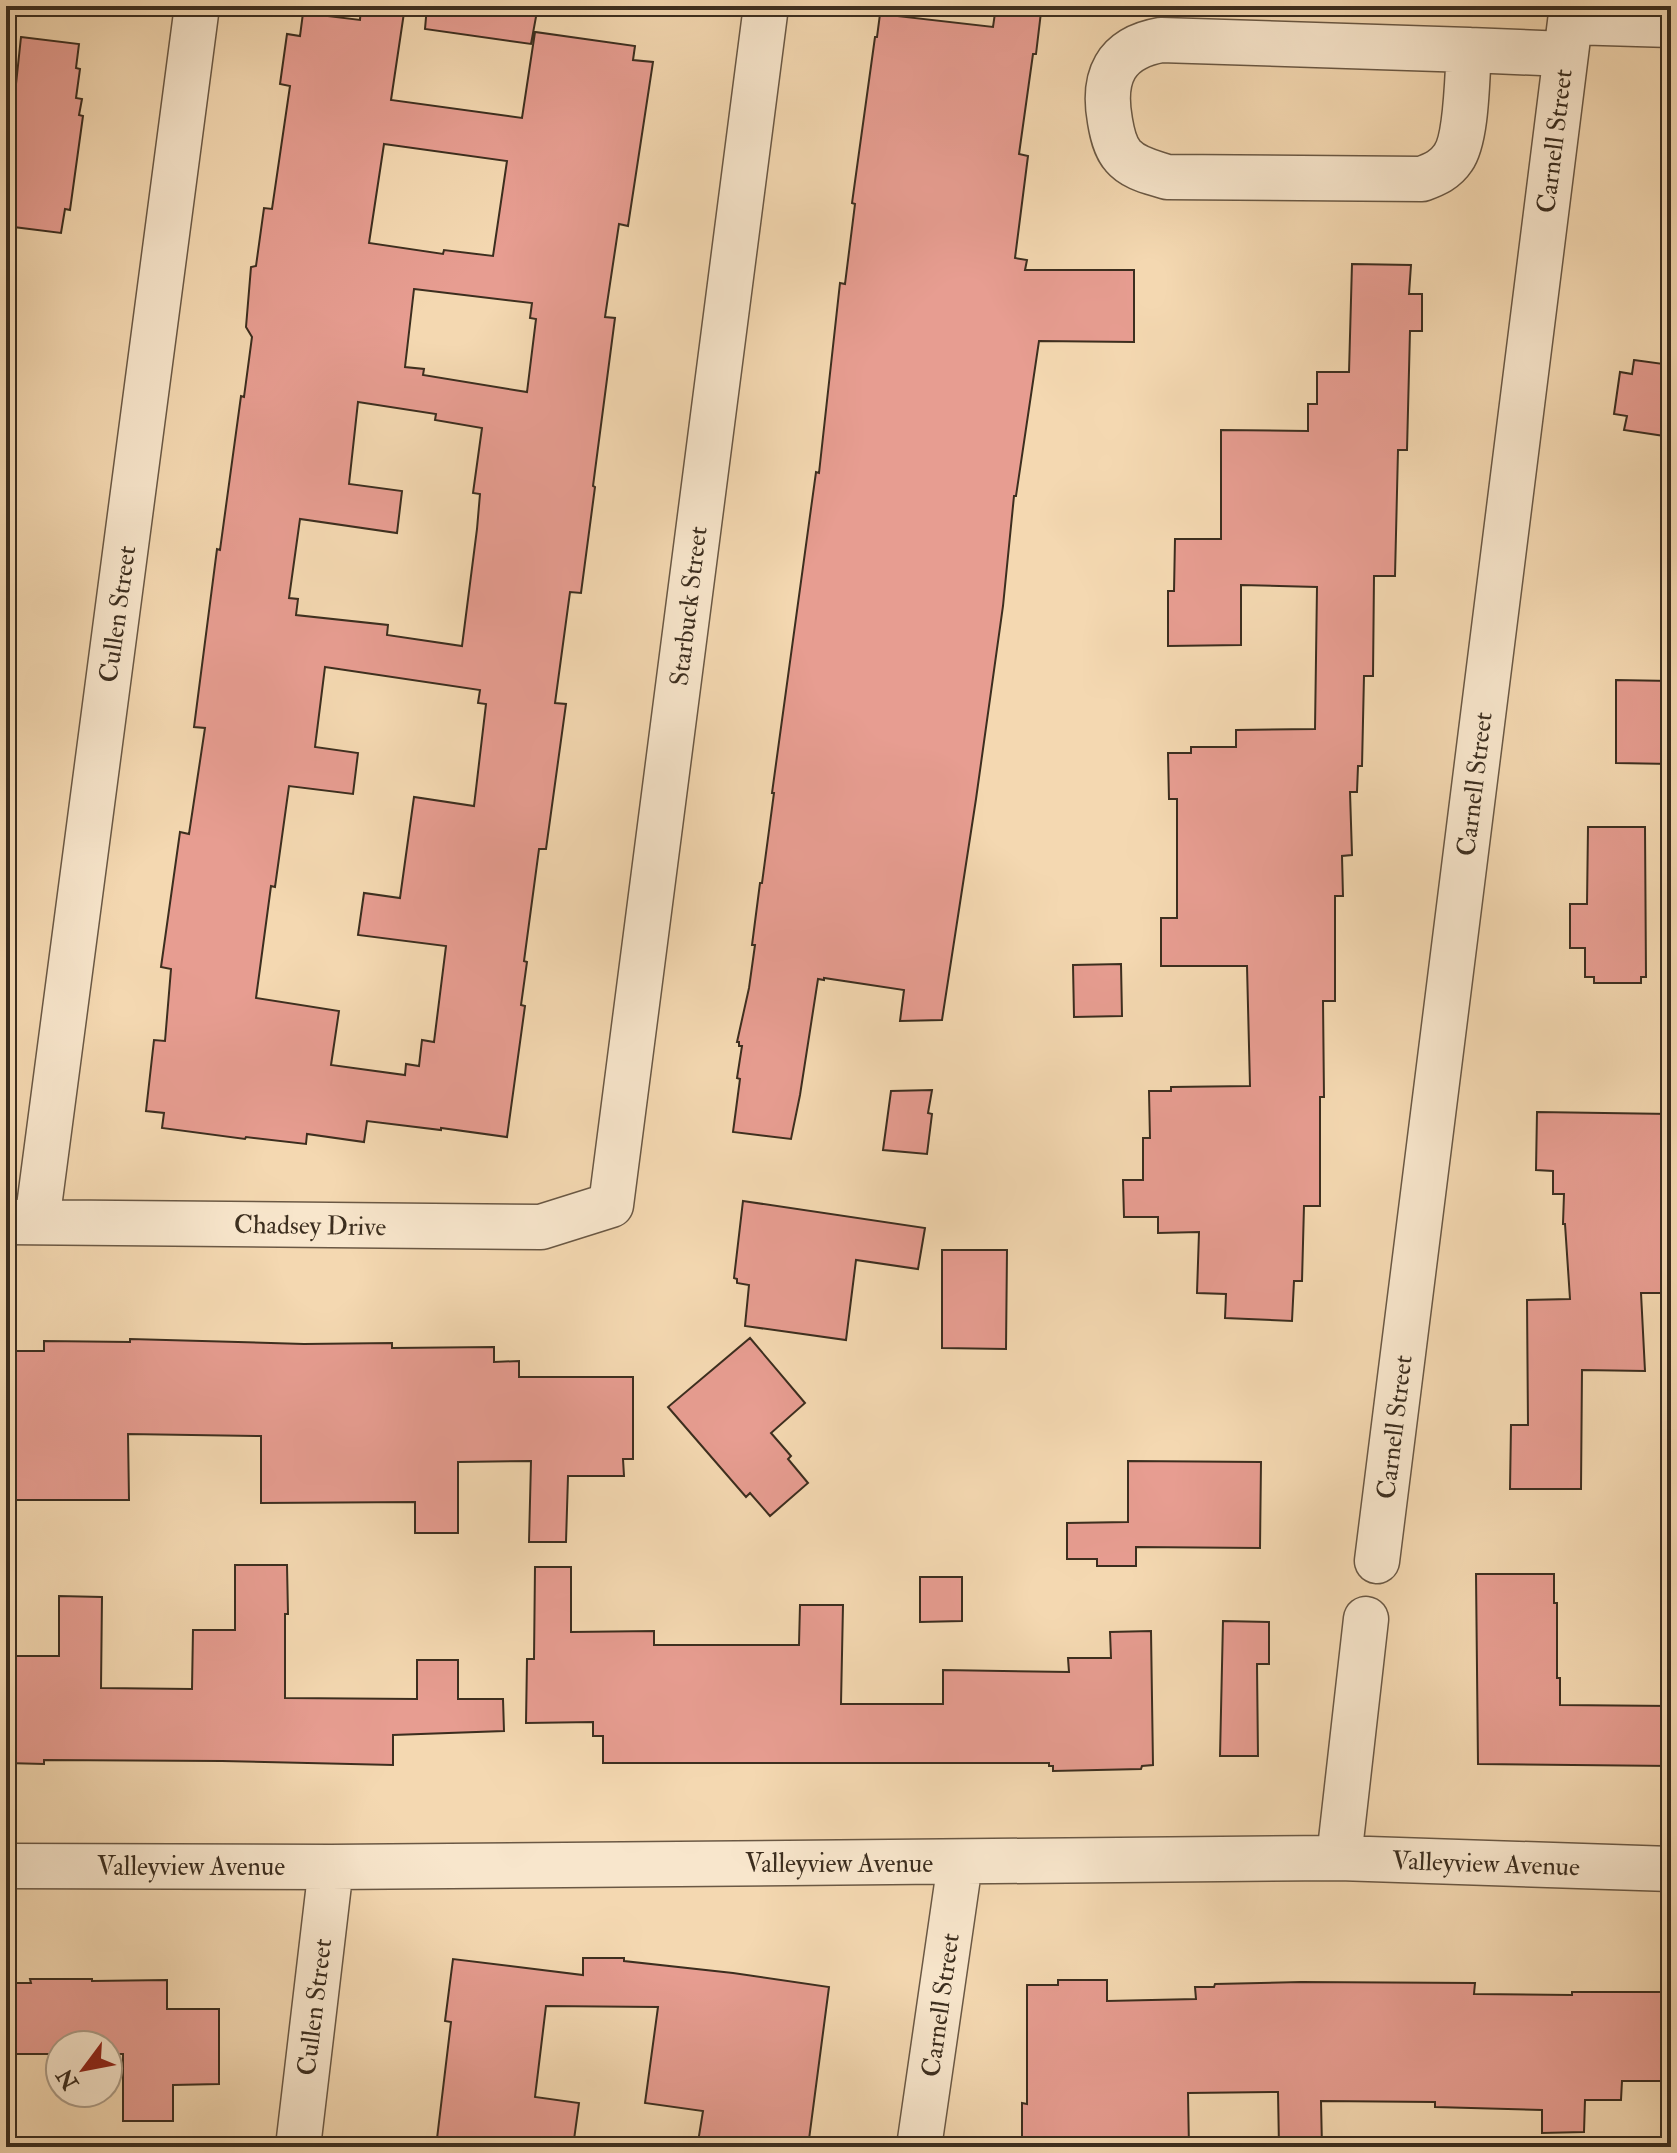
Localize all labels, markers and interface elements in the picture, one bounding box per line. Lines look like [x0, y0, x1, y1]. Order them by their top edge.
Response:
street label: Carnell Street [1530, 67, 1580, 215]
street label: Starbuck Street [663, 525, 715, 688]
street label: Cullen Street [93, 544, 143, 685]
street label: Carnell Street [1450, 710, 1500, 858]
street label: Chadsey Drive [234, 1209, 387, 1243]
street label: Carnell Street [1370, 1353, 1420, 1501]
street label: Valleyview Avenue [1391, 1845, 1581, 1883]
street label: Valleyview Avenue [745, 1848, 933, 1880]
street label: Valleyview Avenue [97, 1851, 285, 1883]
street label: Carnell Street [915, 1931, 967, 2079]
street label: Cullen Street [291, 1937, 339, 2078]
north arrow [44, 2029, 124, 2109]
text: N [51, 2063, 86, 2096]

